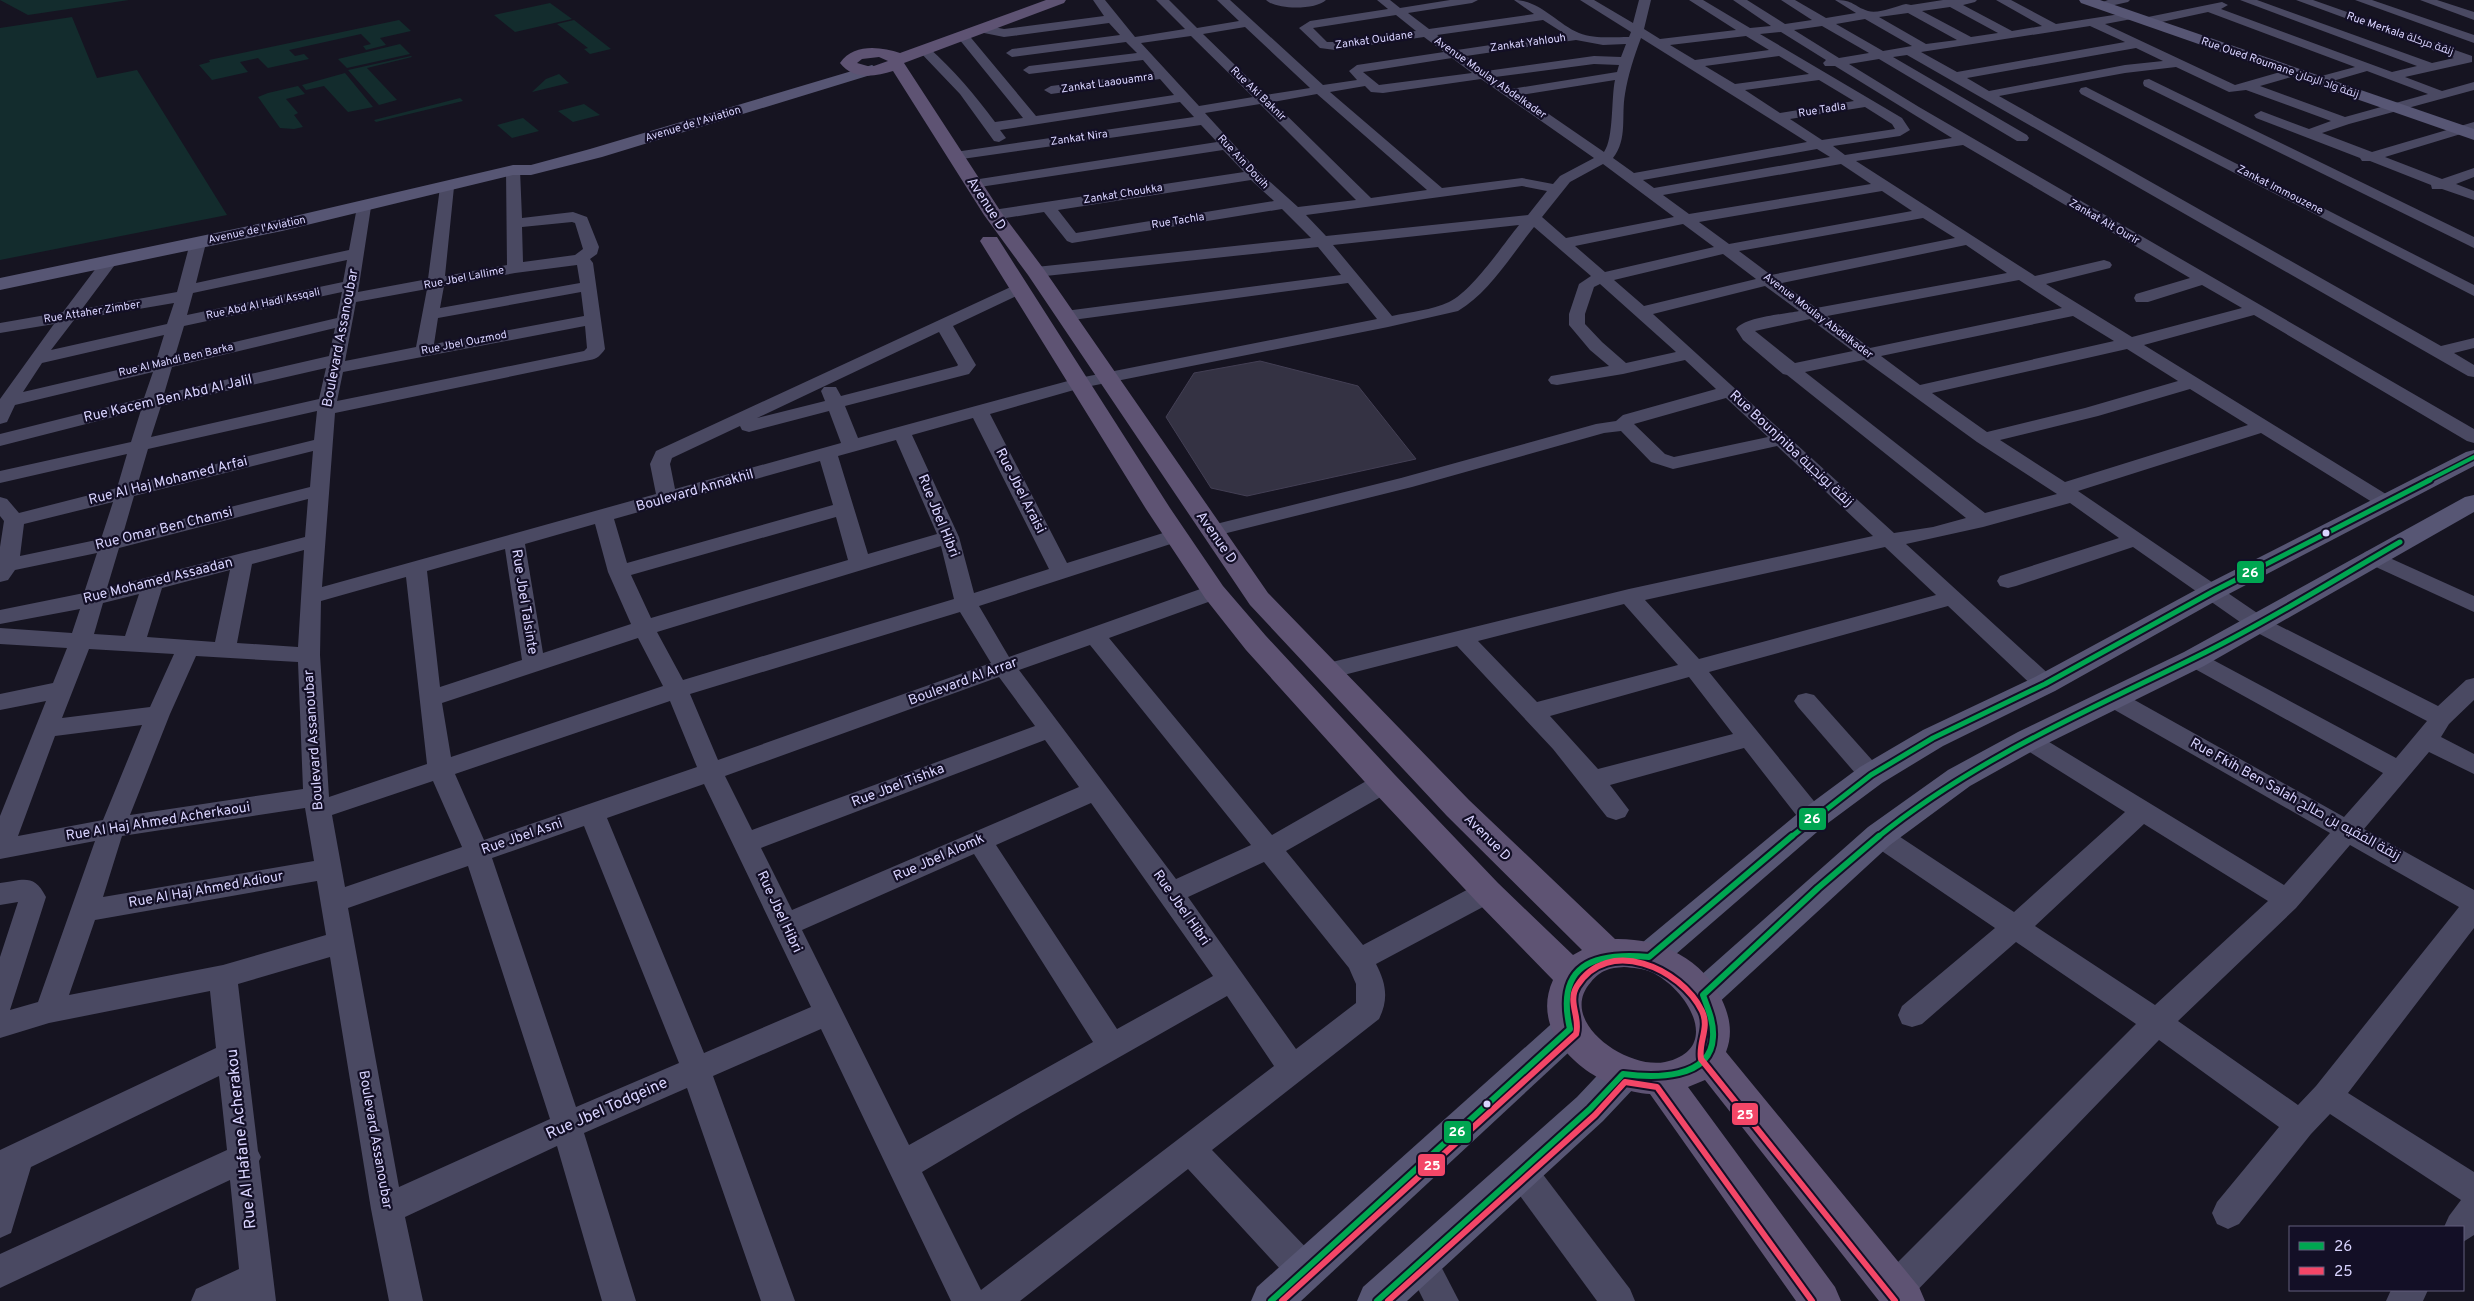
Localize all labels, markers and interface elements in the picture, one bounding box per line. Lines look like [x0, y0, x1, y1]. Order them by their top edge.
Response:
street label: Rue Merkala زنقة مركلة [2345, 9, 2455, 59]
street label: Zankat Ouidane [1334, 28, 1414, 52]
street label: Zankat Yahlouh [1489, 31, 1567, 55]
street label: Avenue Moulay Abdelkader [1431, 34, 1549, 123]
street label: Rue Oued Roumane زنقة واد الرمان [2199, 34, 2361, 102]
street label: Rue Aki Baknir [1227, 64, 1289, 125]
street label: Zankat Laaouamra [1060, 70, 1154, 96]
street label: Rue Tadla [1797, 99, 1847, 121]
street label: Avenue de l'Aviation [643, 103, 743, 145]
street label: Zankat Nira [1049, 127, 1109, 149]
street label: Rue Ain Douih [1214, 132, 1272, 192]
street label: Zankat Immouzene [2234, 162, 2326, 218]
street label: Avenue D [963, 174, 1009, 234]
street label: Zankat Choukka [1082, 181, 1164, 207]
street label: Zankat Ait Ourir [2066, 196, 2142, 248]
street label: Rue Tachla [1151, 210, 1206, 232]
street label: Avenue de l'Aviation [207, 213, 307, 247]
street label: Rue Jbel Lallime [423, 263, 505, 293]
street label: Boulevard Assanoubar [319, 267, 363, 409]
street label: Avenue Moulay Abdelkader [1760, 270, 1876, 362]
street label: Rue Abd Al Hadi Assqali [205, 285, 321, 323]
street label: Rue Attaher Zimber [43, 297, 142, 327]
street label: Rue Jbel Ouzmod [420, 328, 508, 358]
street label: Rue Al Mahdi Ben Barka [117, 340, 235, 380]
street label: Rue Kacem Ben Abd Al Jalil [82, 371, 254, 427]
street label: Rue Bounjniba زنقة بونجيبة [1726, 387, 1856, 511]
street label: Rue Jbel Araisi [991, 446, 1049, 536]
street label: Rue Al Haj Mohamed Arfai [87, 453, 249, 509]
street label: Boulevard Annakhil [634, 466, 756, 516]
street label: Rue Jbel Hibri [914, 472, 962, 560]
street label: Rue Omar Ben Chamsi [94, 504, 234, 554]
street label: Avenue D [1192, 509, 1240, 567]
unlabelled marker [2321, 528, 2331, 538]
street label: Rue Jbel Talsinte [507, 548, 541, 656]
street label: Rue Mohamed Assaadan [81, 554, 235, 608]
line badge: 26 [2236, 560, 2265, 584]
text: 26 [2241, 565, 2259, 582]
street label: Boulevard Al Arrar [906, 654, 1020, 710]
street label: Boulevard Assanoubar [301, 669, 327, 811]
street label: Rue Fkih Ben Salah زنقة الفقيه بن صالح [2187, 735, 2403, 865]
street label: Rue Jbel Tishka [849, 761, 947, 811]
street label: Rue Al Haj Ahmed Acherkaoui [65, 799, 251, 845]
line badge: 26 [1798, 807, 1827, 831]
street label: Avenue D [1460, 811, 1514, 865]
text: 26 [1803, 811, 1821, 828]
street label: Rue Jbel Asni [479, 815, 565, 859]
street label: Rue Jbel Alomk [891, 830, 987, 886]
street label: Rue Jbel Hibri [1149, 867, 1213, 949]
street label: Rue Al Haj Ahmed Adiour [127, 868, 285, 912]
street label: Rue Jbel Hibri [753, 869, 805, 955]
street label: Rue Al Hafane Acherakou [223, 1048, 261, 1230]
street label: Boulevard Assanoubar [354, 1069, 396, 1211]
street label: Rue Jbel Todgeine [543, 1073, 671, 1145]
unlabelled marker [1482, 1099, 1492, 1109]
line badge: 25 [1731, 1102, 1759, 1126]
text: 25 [1736, 1107, 1754, 1124]
line badge: 26 [1443, 1120, 1472, 1144]
text: 26 [1448, 1124, 1466, 1141]
line badge: 25 [1417, 1153, 1446, 1177]
text: 25 [1423, 1158, 1441, 1175]
legend [2289, 1226, 2464, 1291]
text: 26 [2334, 1238, 2352, 1257]
text: 25 [2334, 1263, 2353, 1282]

